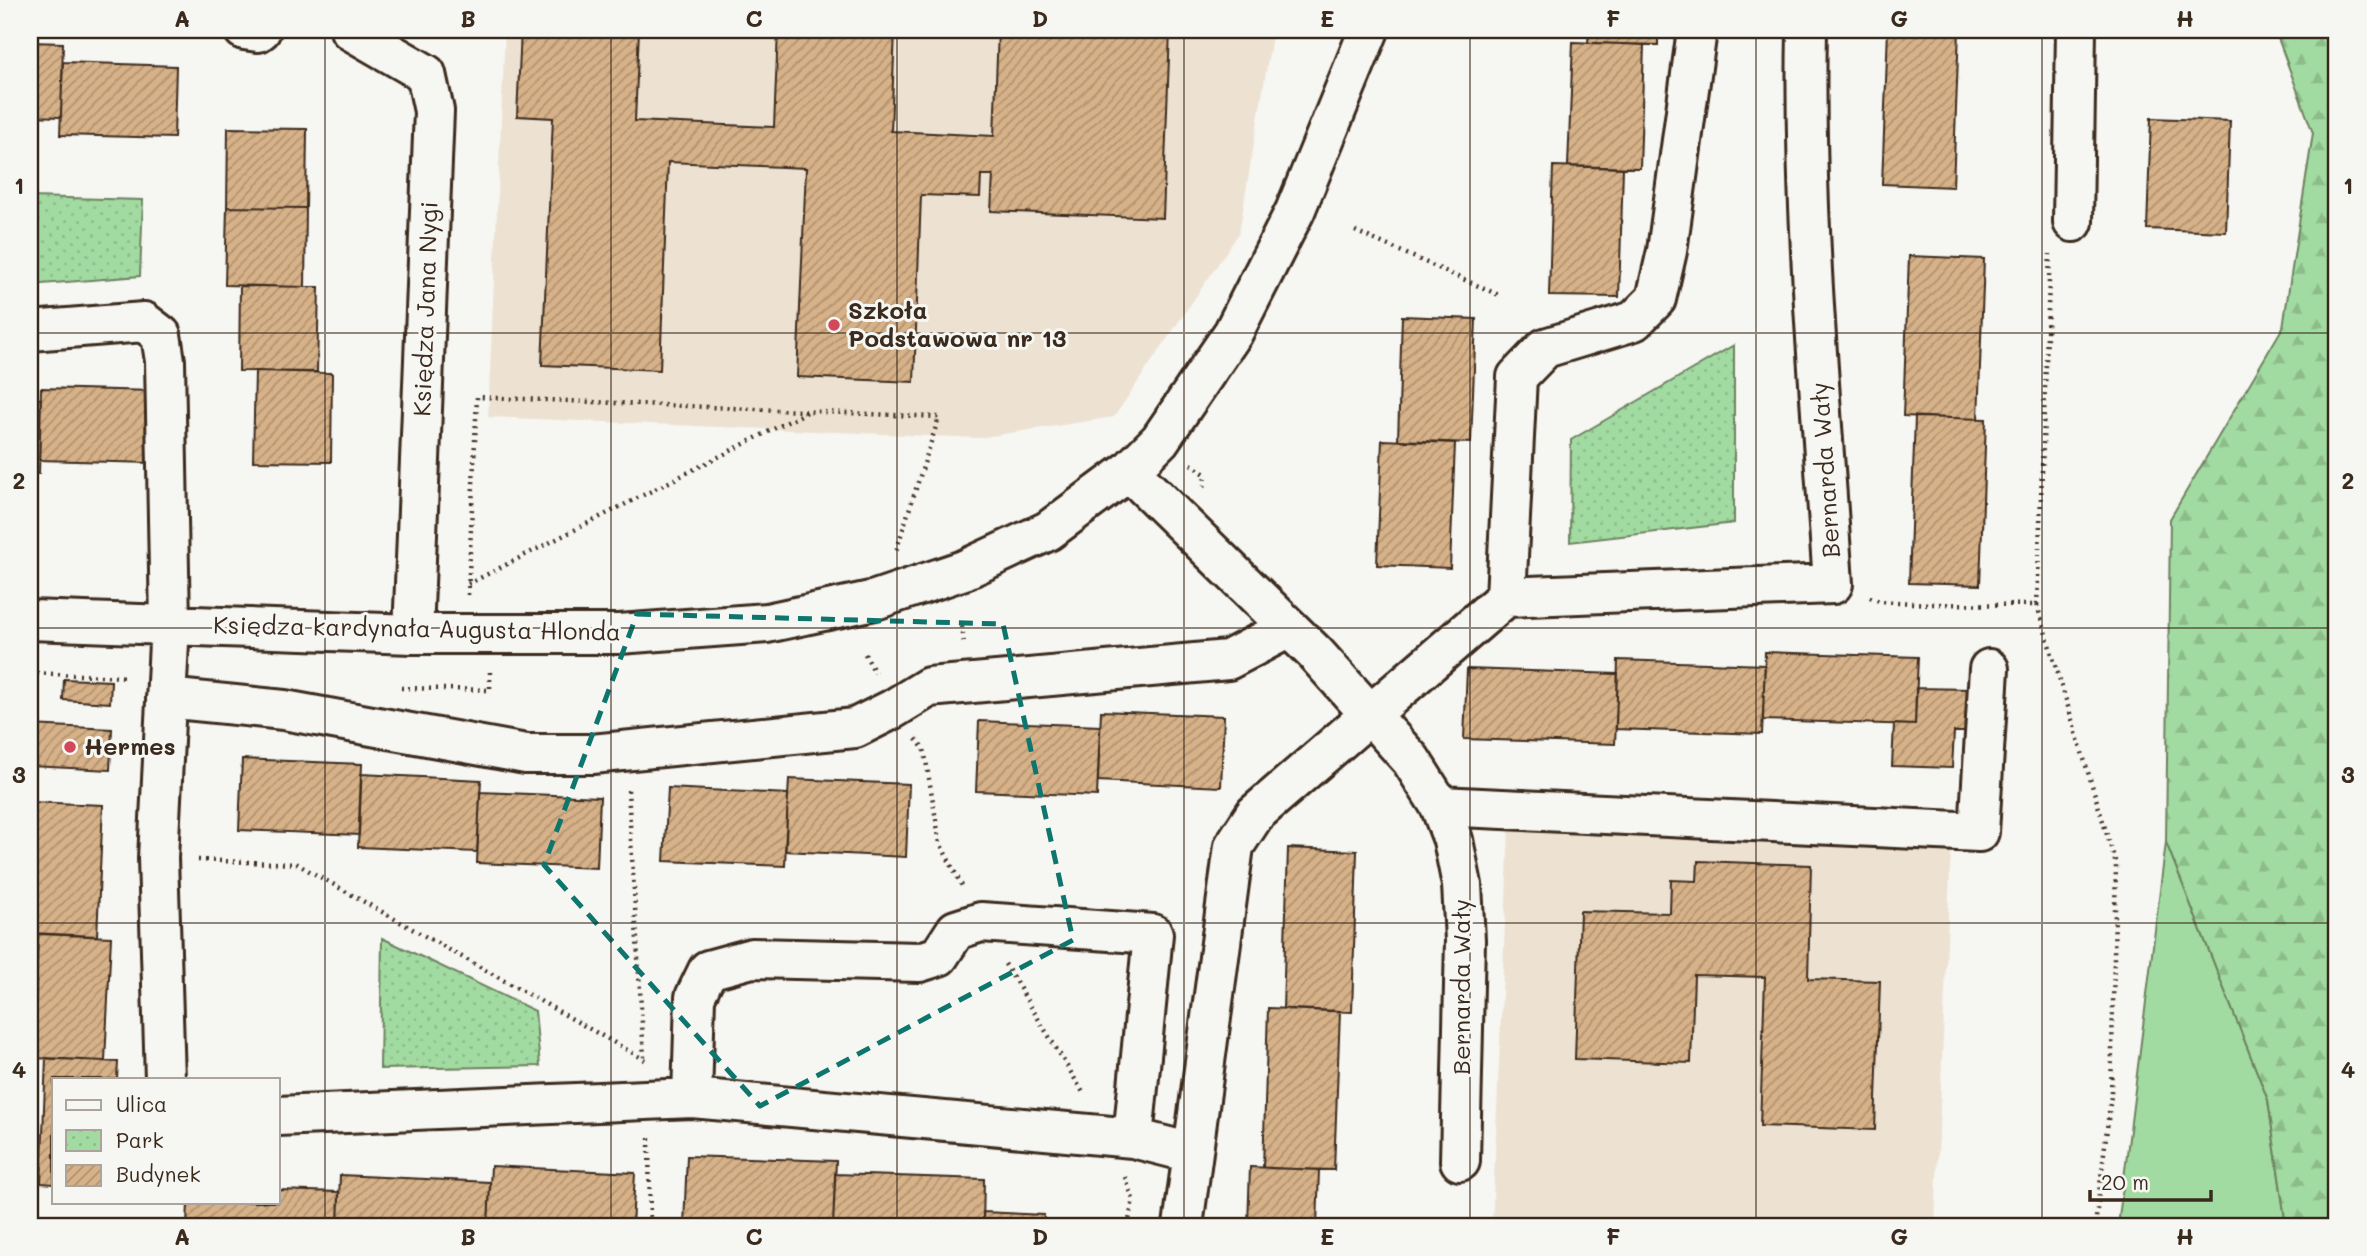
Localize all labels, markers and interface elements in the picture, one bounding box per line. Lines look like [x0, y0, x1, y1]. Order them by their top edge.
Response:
text: A [174, 3, 190, 33]
text: B [460, 3, 476, 33]
text: C [745, 3, 763, 33]
text: D [1032, 3, 1048, 33]
text: E [1320, 3, 1334, 33]
text: F [1606, 3, 1620, 33]
text: G [1890, 3, 1908, 33]
text: H [2176, 3, 2194, 33]
text: 1 [14, 170, 24, 200]
text: 1 [2343, 170, 2353, 200]
street label: Księdza Jana Nygi [405, 201, 444, 417]
place label: Szkoła Podstawowa nr 13 [848, 294, 1067, 353]
marker: Szkoła Podstawowa nr 13 [826, 317, 842, 333]
street label: Bernarda Wały [1803, 381, 1846, 559]
text: 2 [13, 465, 25, 495]
text: 2 [2342, 465, 2354, 495]
street label: Księdza kardynała Augusta Hlonda [213, 608, 621, 647]
place label: Hermes [84, 730, 176, 761]
marker: Hermes [62, 739, 78, 755]
text: 3 [12, 759, 26, 789]
text: 3 [2341, 759, 2355, 789]
street label: Bernarda Wały [1445, 899, 1476, 1075]
text: 4 [12, 1054, 26, 1084]
text: 4 [2341, 1054, 2355, 1084]
legend [52, 1078, 280, 1204]
text: Ulica [116, 1090, 167, 1117]
text: Park [116, 1126, 164, 1153]
scale bar [2090, 1158, 2211, 1202]
text: Budynek [116, 1160, 201, 1187]
text: 20 m [2101, 1168, 2149, 1195]
text: A [174, 1221, 190, 1251]
text: B [460, 1221, 476, 1251]
text: C [745, 1221, 763, 1251]
text: D [1032, 1221, 1048, 1251]
text: E [1320, 1221, 1334, 1251]
text: F [1606, 1221, 1620, 1251]
text: G [1890, 1221, 1908, 1251]
text: H [2176, 1221, 2194, 1251]

